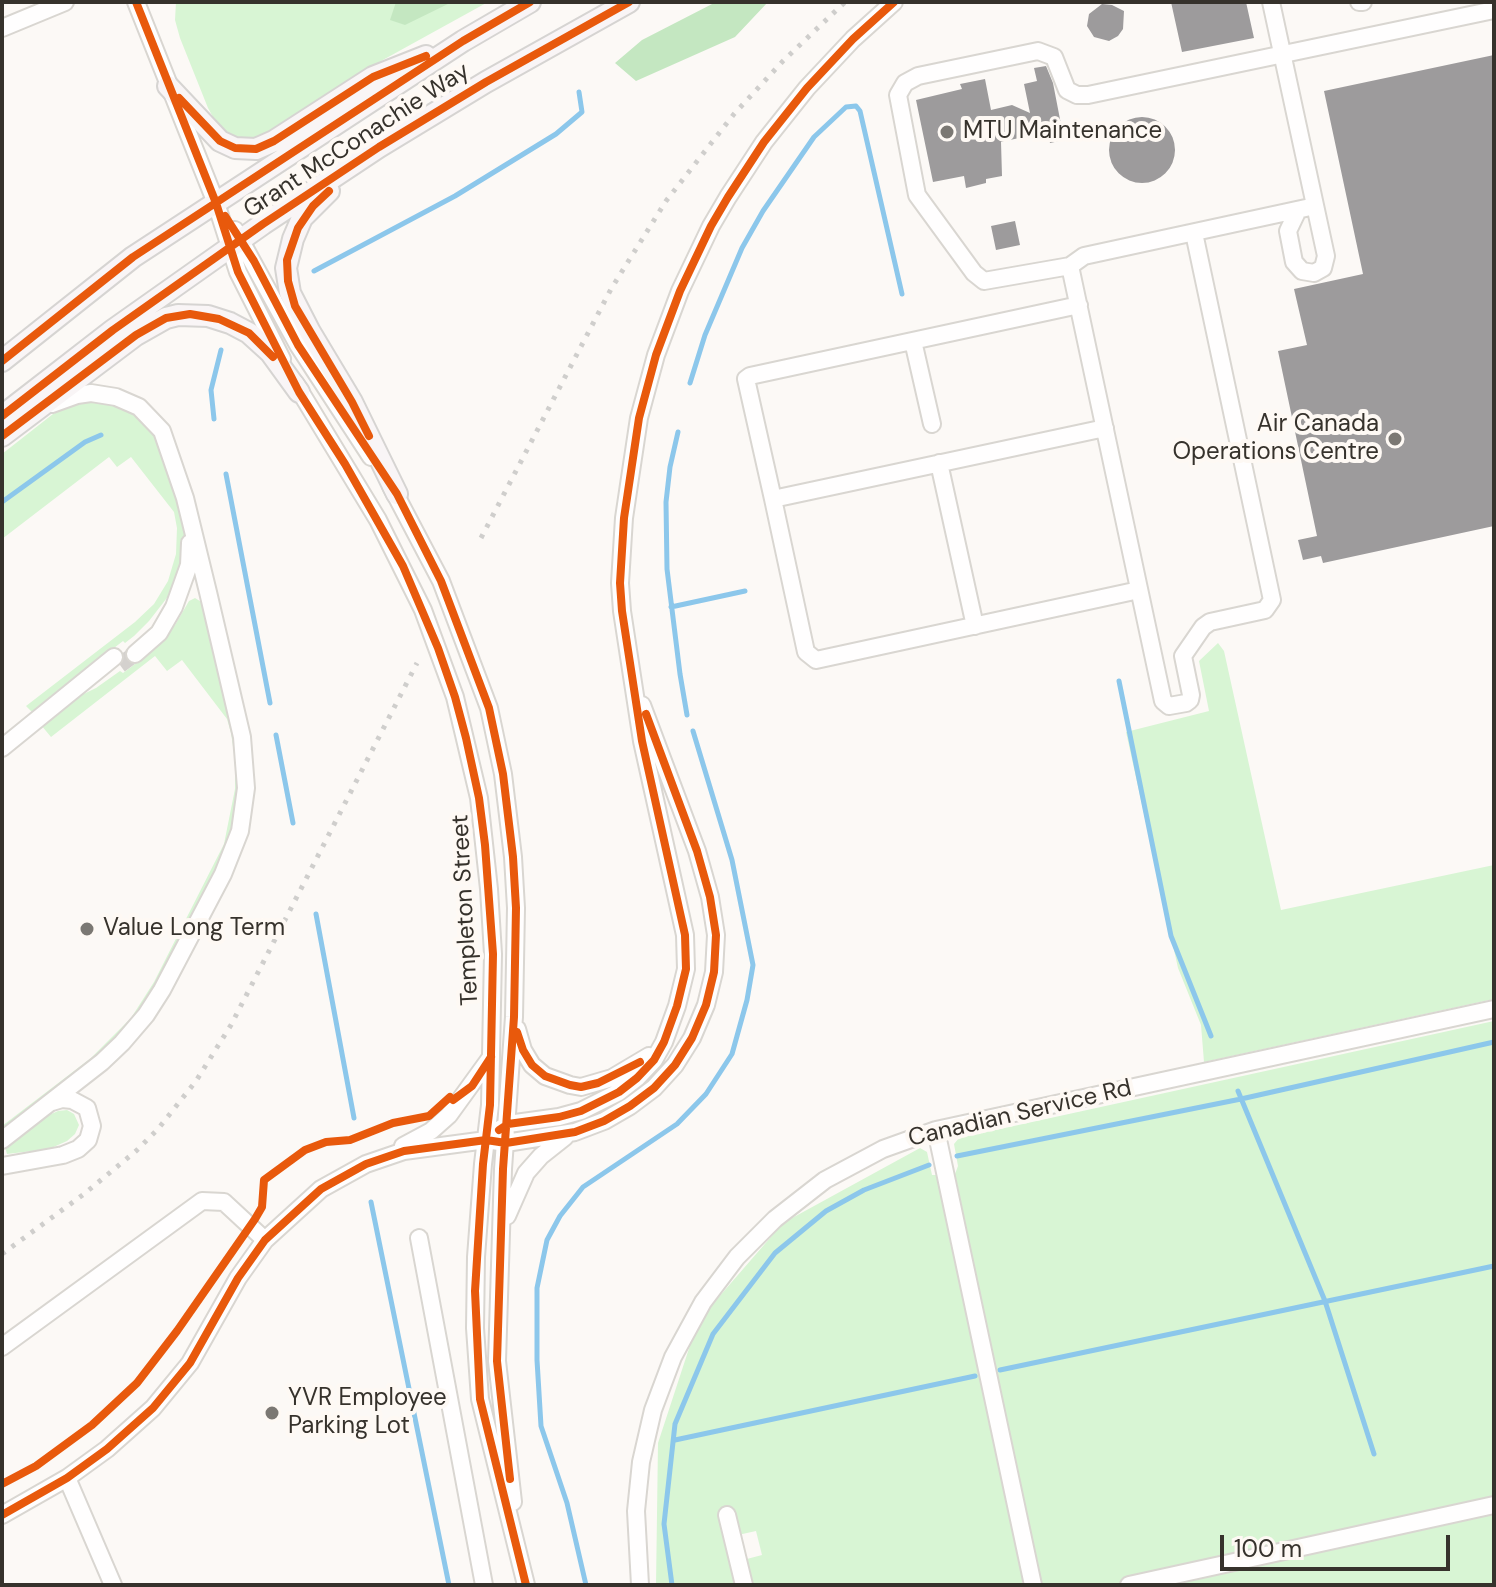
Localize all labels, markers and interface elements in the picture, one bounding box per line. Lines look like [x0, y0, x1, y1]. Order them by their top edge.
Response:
street label: Grant McConachie Way [239, 57, 475, 225]
place label: MTU Maintenance [963, 118, 1162, 146]
marker: MTU Maintenance [938, 123, 956, 141]
place label: Air Canada Operations Centre [1172, 411, 1379, 467]
marker: Air Canada Operations Centre [1386, 430, 1404, 448]
street label: Templeton Street [447, 814, 485, 1006]
place label: Value Long Term [103, 915, 285, 943]
marker: Value Long Term [78, 920, 96, 938]
street label: Canadian Service Rd [906, 1074, 1134, 1154]
place label: YVR Employee Parking Lot [288, 1385, 447, 1441]
marker: YVR Employee Parking Lot [263, 1404, 281, 1422]
scale bar [1224, 1519, 1454, 1569]
text: 100 m [1234, 1533, 1302, 1564]

